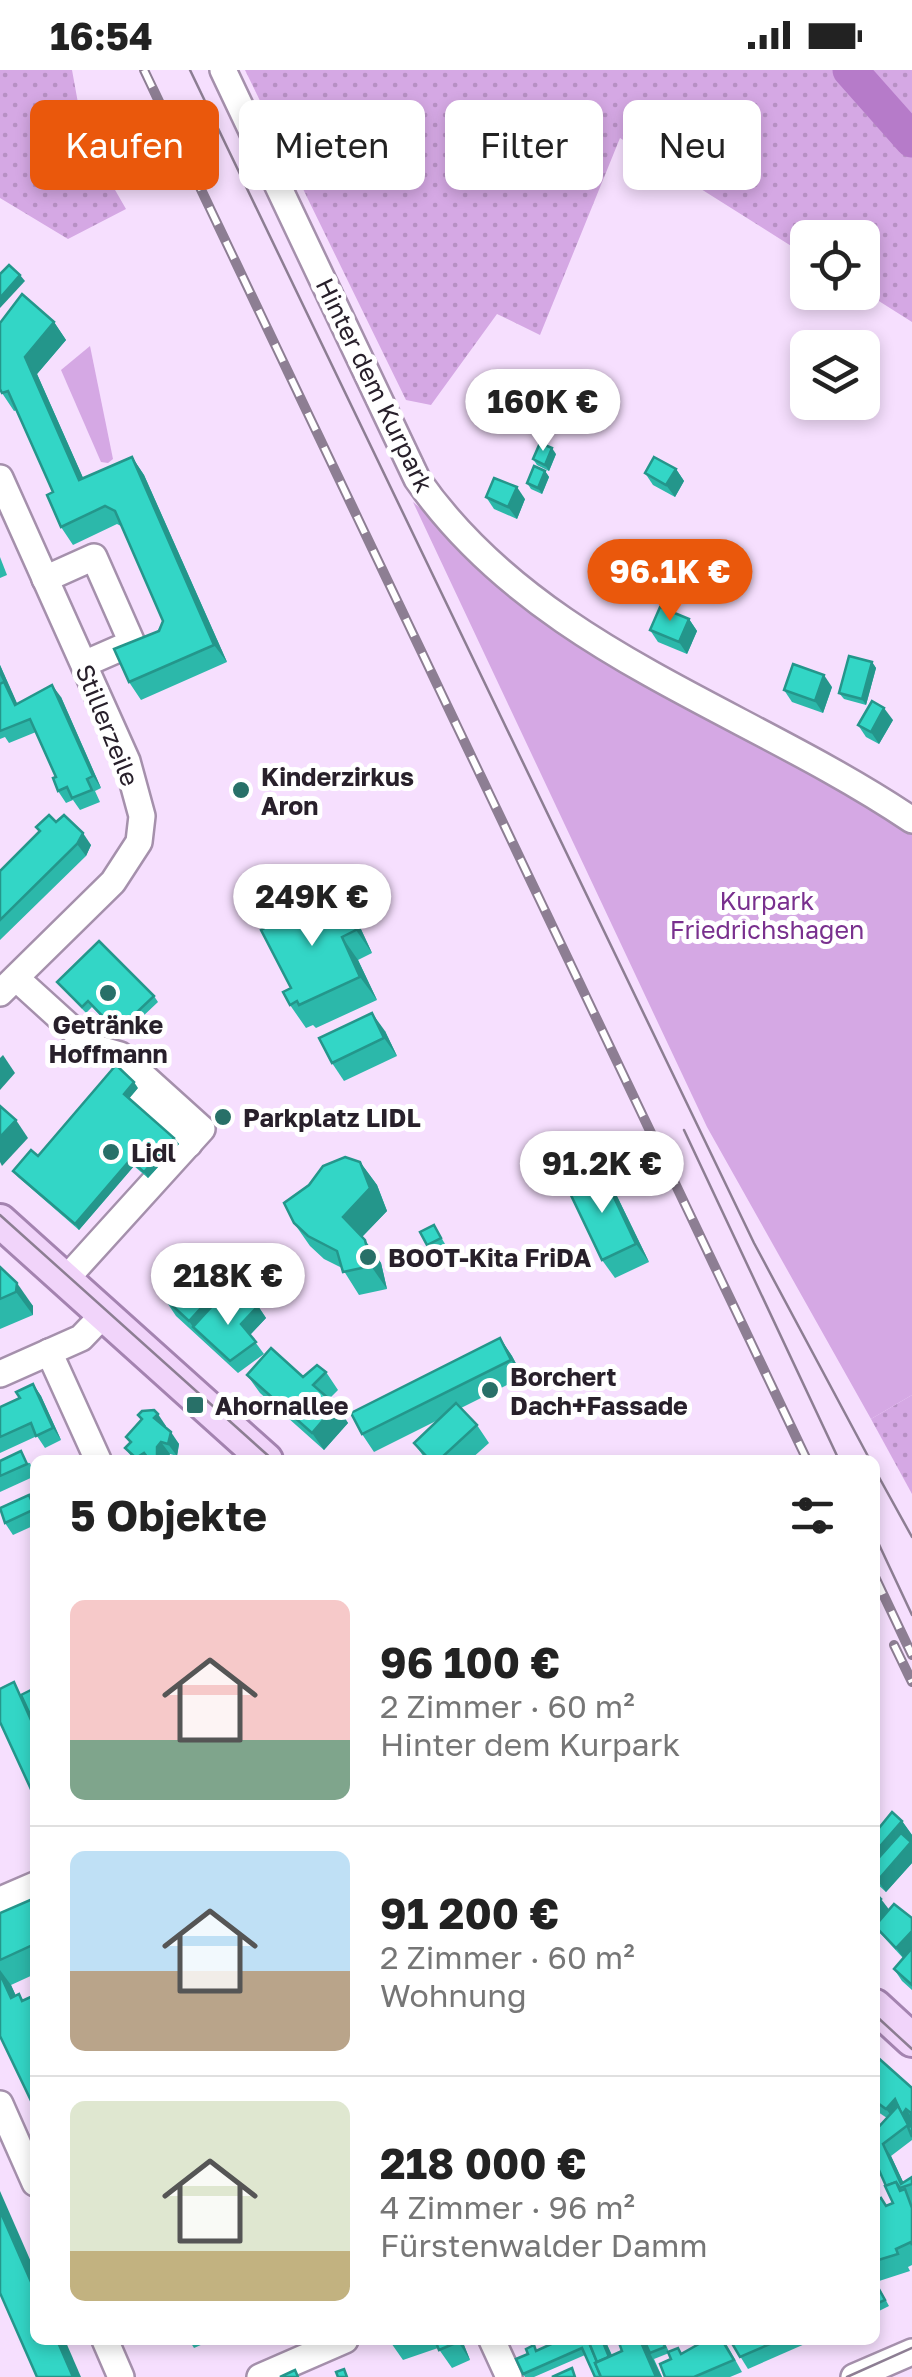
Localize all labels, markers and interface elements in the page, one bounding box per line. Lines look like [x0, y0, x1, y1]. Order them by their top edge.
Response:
text: 16:54 [50, 13, 153, 58]
chip: Kaufen [30, 100, 219, 190]
chip: Mieten [239, 100, 425, 190]
chip: Filter [445, 100, 603, 190]
chip: Neu [623, 100, 761, 190]
map controls [790, 220, 880, 420]
button: locate [790, 220, 880, 310]
street label: Hinter dem Kurpark [310, 273, 440, 497]
button: layers [790, 330, 880, 420]
pin: 160K € [462, 369, 624, 454]
text: 160K € [487, 382, 599, 420]
pin: 96.1K € [578, 539, 762, 624]
text: 96.1K € [609, 552, 731, 590]
street label: Stillerzeile [70, 660, 146, 790]
place label: Kinderzirkus Aron [261, 761, 414, 821]
marker: Kinderzirkus Aron [230, 779, 252, 801]
pin: 249K € [231, 864, 393, 949]
text: 249K € [255, 877, 369, 915]
park label: Kurpark Friedrichshagen [670, 885, 864, 945]
marker: Getränke Hoffmann [97, 982, 119, 1004]
place label: Getränke Hoffmann [48, 1009, 168, 1069]
place label: Parkplatz LIDL [243, 1102, 421, 1133]
marker: Parkplatz LIDL [212, 1106, 234, 1128]
pin: 91.2K € [510, 1131, 694, 1216]
place label: Lidl [131, 1137, 176, 1168]
marker: Lidl [100, 1141, 122, 1163]
text: 91.2K € [542, 1144, 662, 1182]
place label: BOOT-Kita FriDA [388, 1242, 591, 1273]
pin: 218K € [147, 1243, 309, 1328]
marker: BOOT-Kita FriDA [357, 1246, 379, 1268]
text: 218K € [173, 1256, 283, 1294]
place label: Borchert Dach+Fassade [510, 1361, 688, 1421]
marker: Borchert Dach+Fassade [479, 1379, 501, 1401]
place label: Ahornallee [215, 1390, 348, 1421]
marker: Ahornallee [184, 1394, 206, 1416]
icon: filters [785, 1488, 840, 1543]
text: 5 Objekte [70, 1490, 267, 1540]
text: 96 100 € [380, 1637, 560, 1687]
icon: home [150, 1640, 270, 1760]
text: 2 Zimmer · 60 m² [380, 1687, 635, 1725]
text: Hinter dem Kurpark [380, 1725, 680, 1763]
text: 91 200 € [380, 1888, 559, 1938]
icon: home [150, 1891, 270, 2011]
text: 2 Zimmer · 60 m² [380, 1938, 635, 1976]
text: Wohnung [380, 1976, 527, 2014]
text: 218 000 € [380, 2138, 587, 2188]
icon: home [150, 2141, 270, 2261]
text: 4 Zimmer · 96 m² [380, 2188, 635, 2226]
text: Fürstenwalder Damm [380, 2226, 708, 2264]

